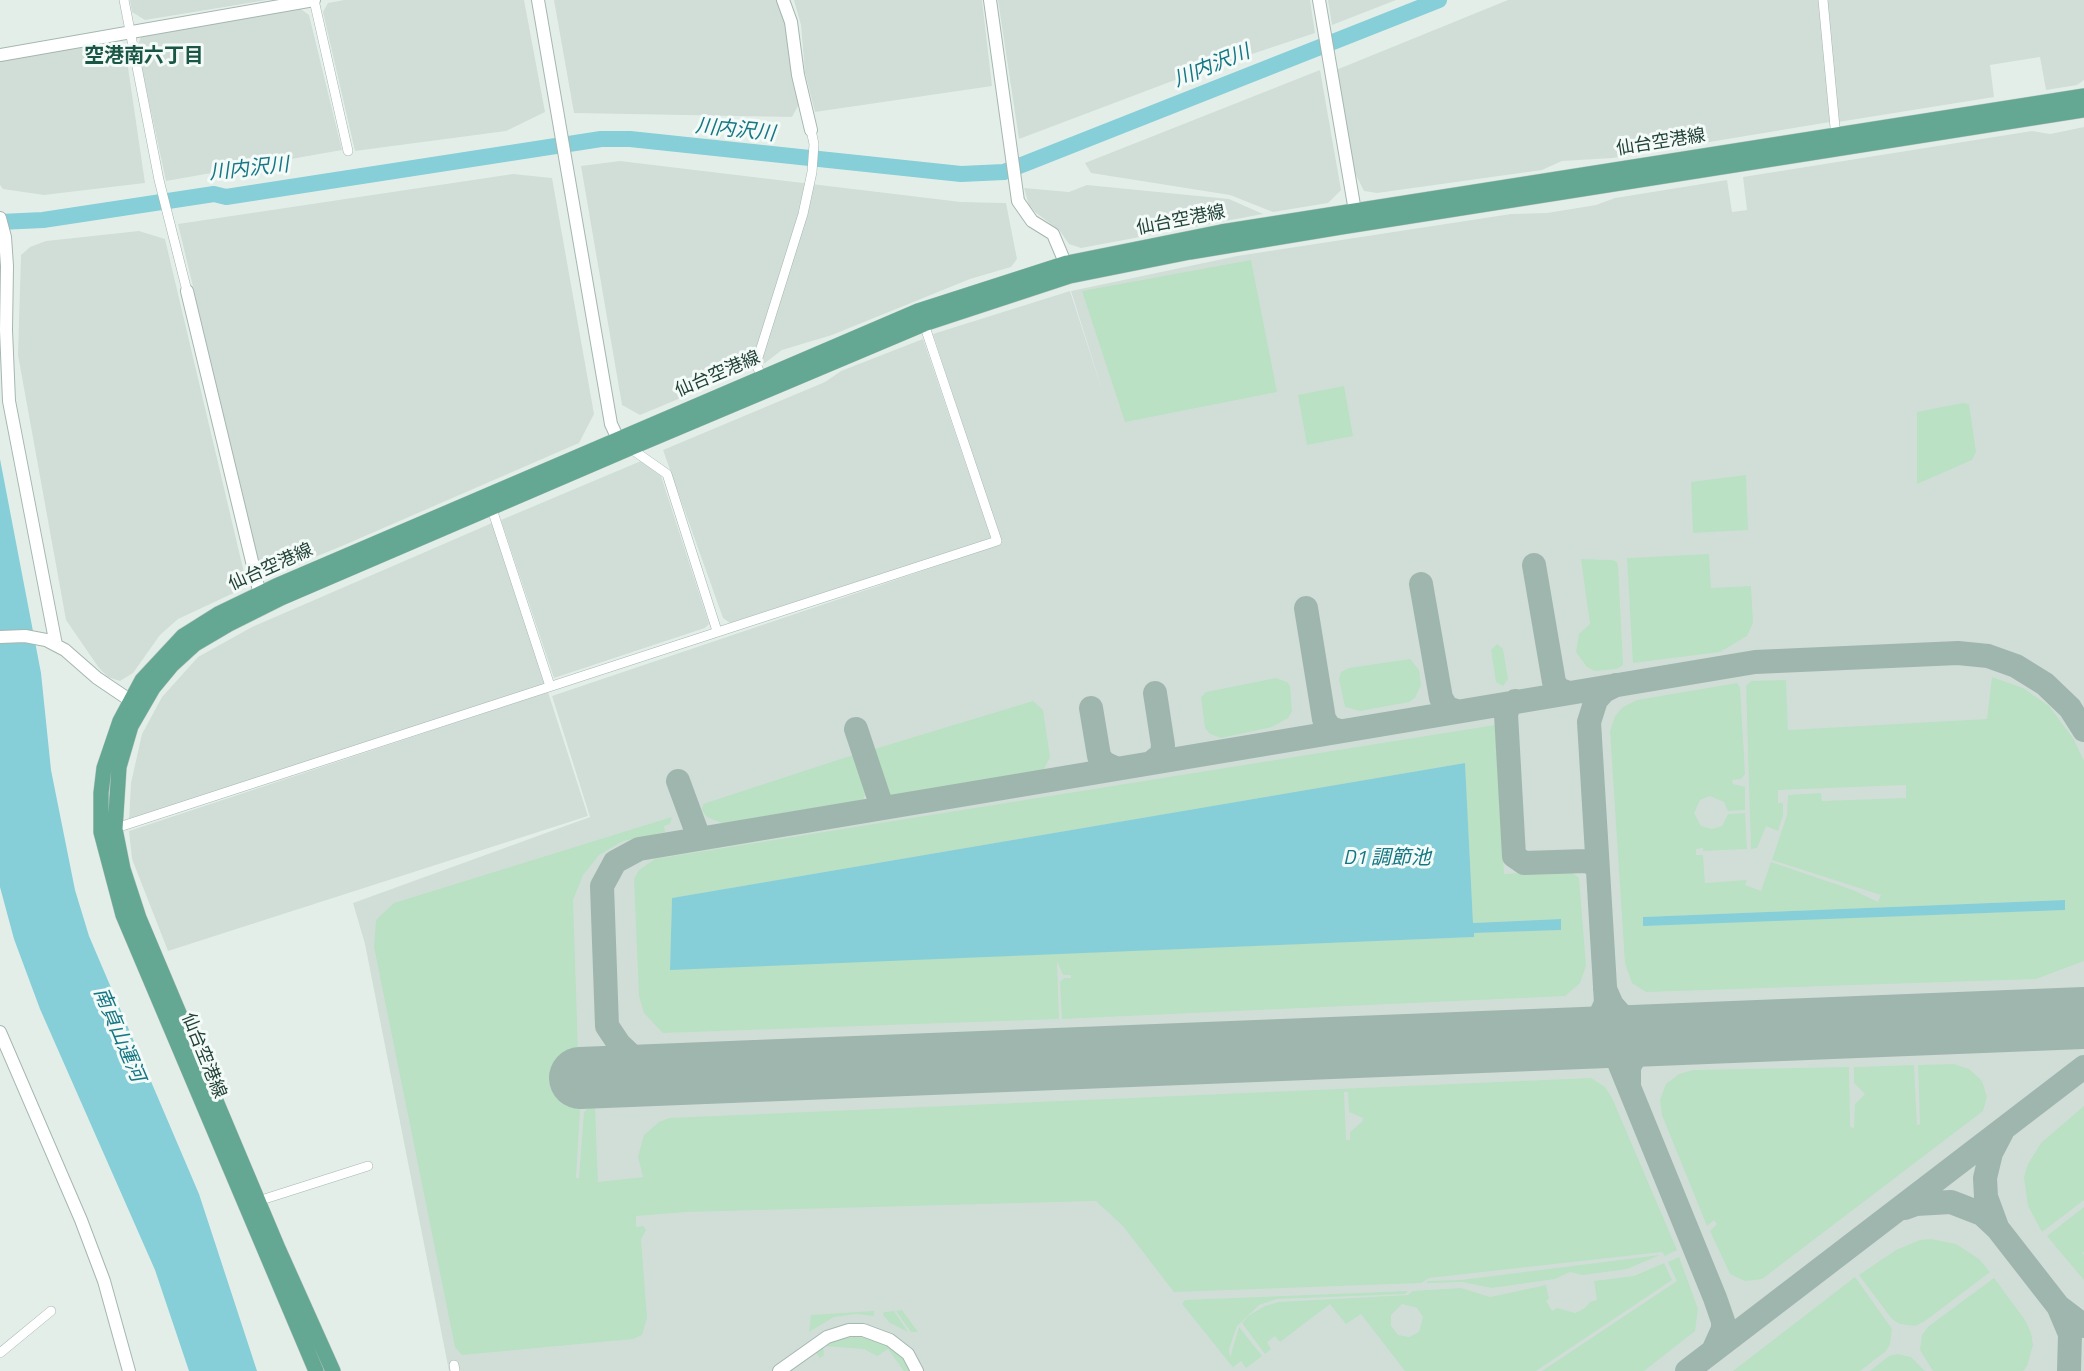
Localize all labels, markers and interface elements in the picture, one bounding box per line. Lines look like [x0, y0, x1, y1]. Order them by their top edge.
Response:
water label: 川内沢川 [1170, 41, 1254, 93]
district label: 空港南六丁目 [84, 45, 204, 69]
water label: 川内沢川 [694, 115, 776, 147]
street label: 仙台空港線 [1615, 125, 1707, 161]
water label: 川内沢川 [208, 154, 290, 186]
street label: 仙台空港線 [1135, 202, 1227, 240]
street label: 仙台空港線 [672, 347, 764, 403]
street label: 仙台空港線 [225, 540, 317, 596]
water label: D1 調節池 [1343, 847, 1431, 871]
water label: 南貞山運河 [87, 984, 149, 1086]
street label: 仙台空港線 [176, 1010, 230, 1102]

